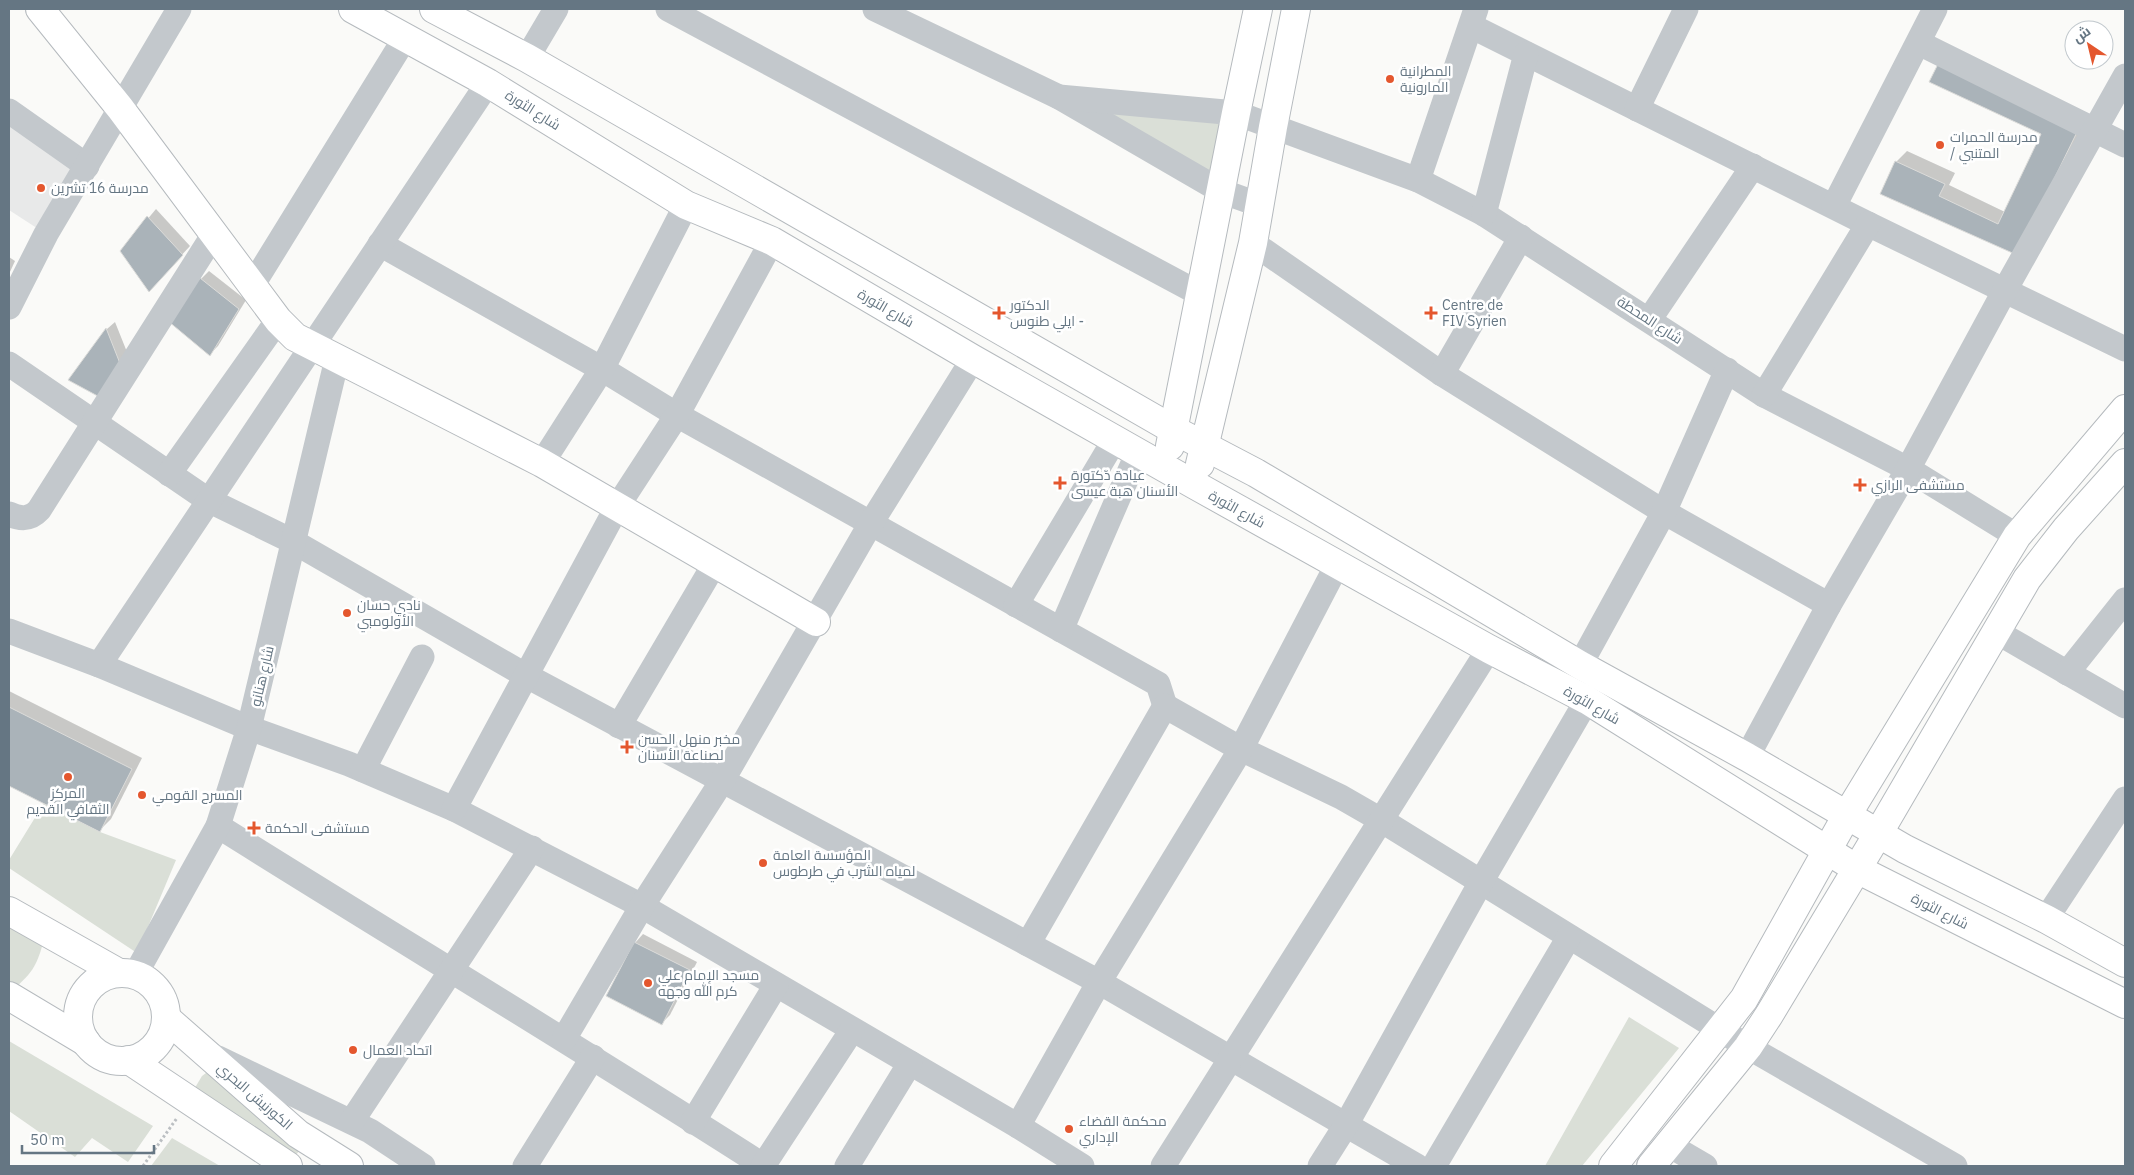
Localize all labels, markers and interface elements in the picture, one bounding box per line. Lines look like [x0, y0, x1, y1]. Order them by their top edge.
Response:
north arrow [2064, 20, 2114, 70]
text: ش [2069, 22, 2094, 47]
place label: المطرانية المارونية [1400, 62, 1451, 96]
marker: المطرانية المارونية [1384, 73, 1396, 85]
street label: شارع الثورة [502, 86, 564, 134]
place label: مدرسة الحمرات / المتنبي [1950, 128, 2038, 165]
marker: مدرسة الحمرات / المتنبي [1934, 139, 1946, 151]
place label: مدرسة 16 تشرين [51, 179, 149, 197]
marker: مدرسة 16 تشرين [35, 182, 47, 194]
street label: شارع الثورة [855, 285, 917, 331]
street label: شارع المحطة [1614, 292, 1686, 348]
place label: الدكتور ايلي طنوس - [1009, 296, 1084, 333]
place label: Centre de FIV Syrien [1442, 296, 1507, 330]
marker: الدكتور ايلي طنوس - [992, 306, 1006, 320]
marker: Centre de FIV Syrien [1424, 306, 1438, 320]
place label: عيادة دّكتورة الأسنان هبة عيسى [1071, 466, 1178, 500]
marker: عيادة دّكتورة الأسنان هبة عيسى [1053, 476, 1067, 490]
place label: مستشفى الرازي [1871, 476, 1965, 497]
marker: مستشفى الرازي [1853, 478, 1867, 492]
street label: شارع الثورة [1205, 486, 1269, 532]
place label: نادي حسان الأولومبي [357, 596, 421, 633]
marker: نادي حسان الأولومبي [341, 607, 353, 619]
street label: شارع هنانو [246, 644, 278, 708]
street label: شارع الثورة [1561, 682, 1623, 728]
place label: مخبر منهل الحسن لصناعة الأسنان [638, 730, 740, 764]
marker: مخبر منهل الحسن لصناعة الأسنان [620, 740, 634, 754]
marker: المركز الثقافي القديم [62, 771, 74, 783]
place label: المركز الثقافي القديم [26, 784, 110, 821]
place label: المسرح القومي [152, 786, 243, 807]
marker: المسرح القومي [136, 789, 148, 801]
place label: مستشفى الحكمة [265, 819, 370, 837]
marker: مستشفى الحكمة [247, 821, 261, 835]
place label: المؤسسة العامة لمياه الشرب في طرطوس [773, 846, 915, 883]
marker: المؤسسة العامة لمياه الشرب في طرطوس [757, 857, 769, 869]
street label: شارع الثورة [1908, 889, 1972, 933]
place label: مسجد الإمام علي كرم الله وجهه [658, 966, 759, 1001]
marker: مسجد الإمام علي كرم الله وجهه [642, 977, 654, 989]
place label: اتحاد العمال [363, 1041, 433, 1059]
marker: اتحاد العمال [347, 1044, 359, 1056]
street label: الكورنيش البحري [212, 1058, 296, 1136]
place label: محكمة القضاء الإداري [1079, 1112, 1167, 1149]
scale bar [22, 1122, 155, 1154]
marker: محكمة القضاء الإداري [1063, 1123, 1075, 1135]
text: 50 m [30, 1130, 65, 1149]

